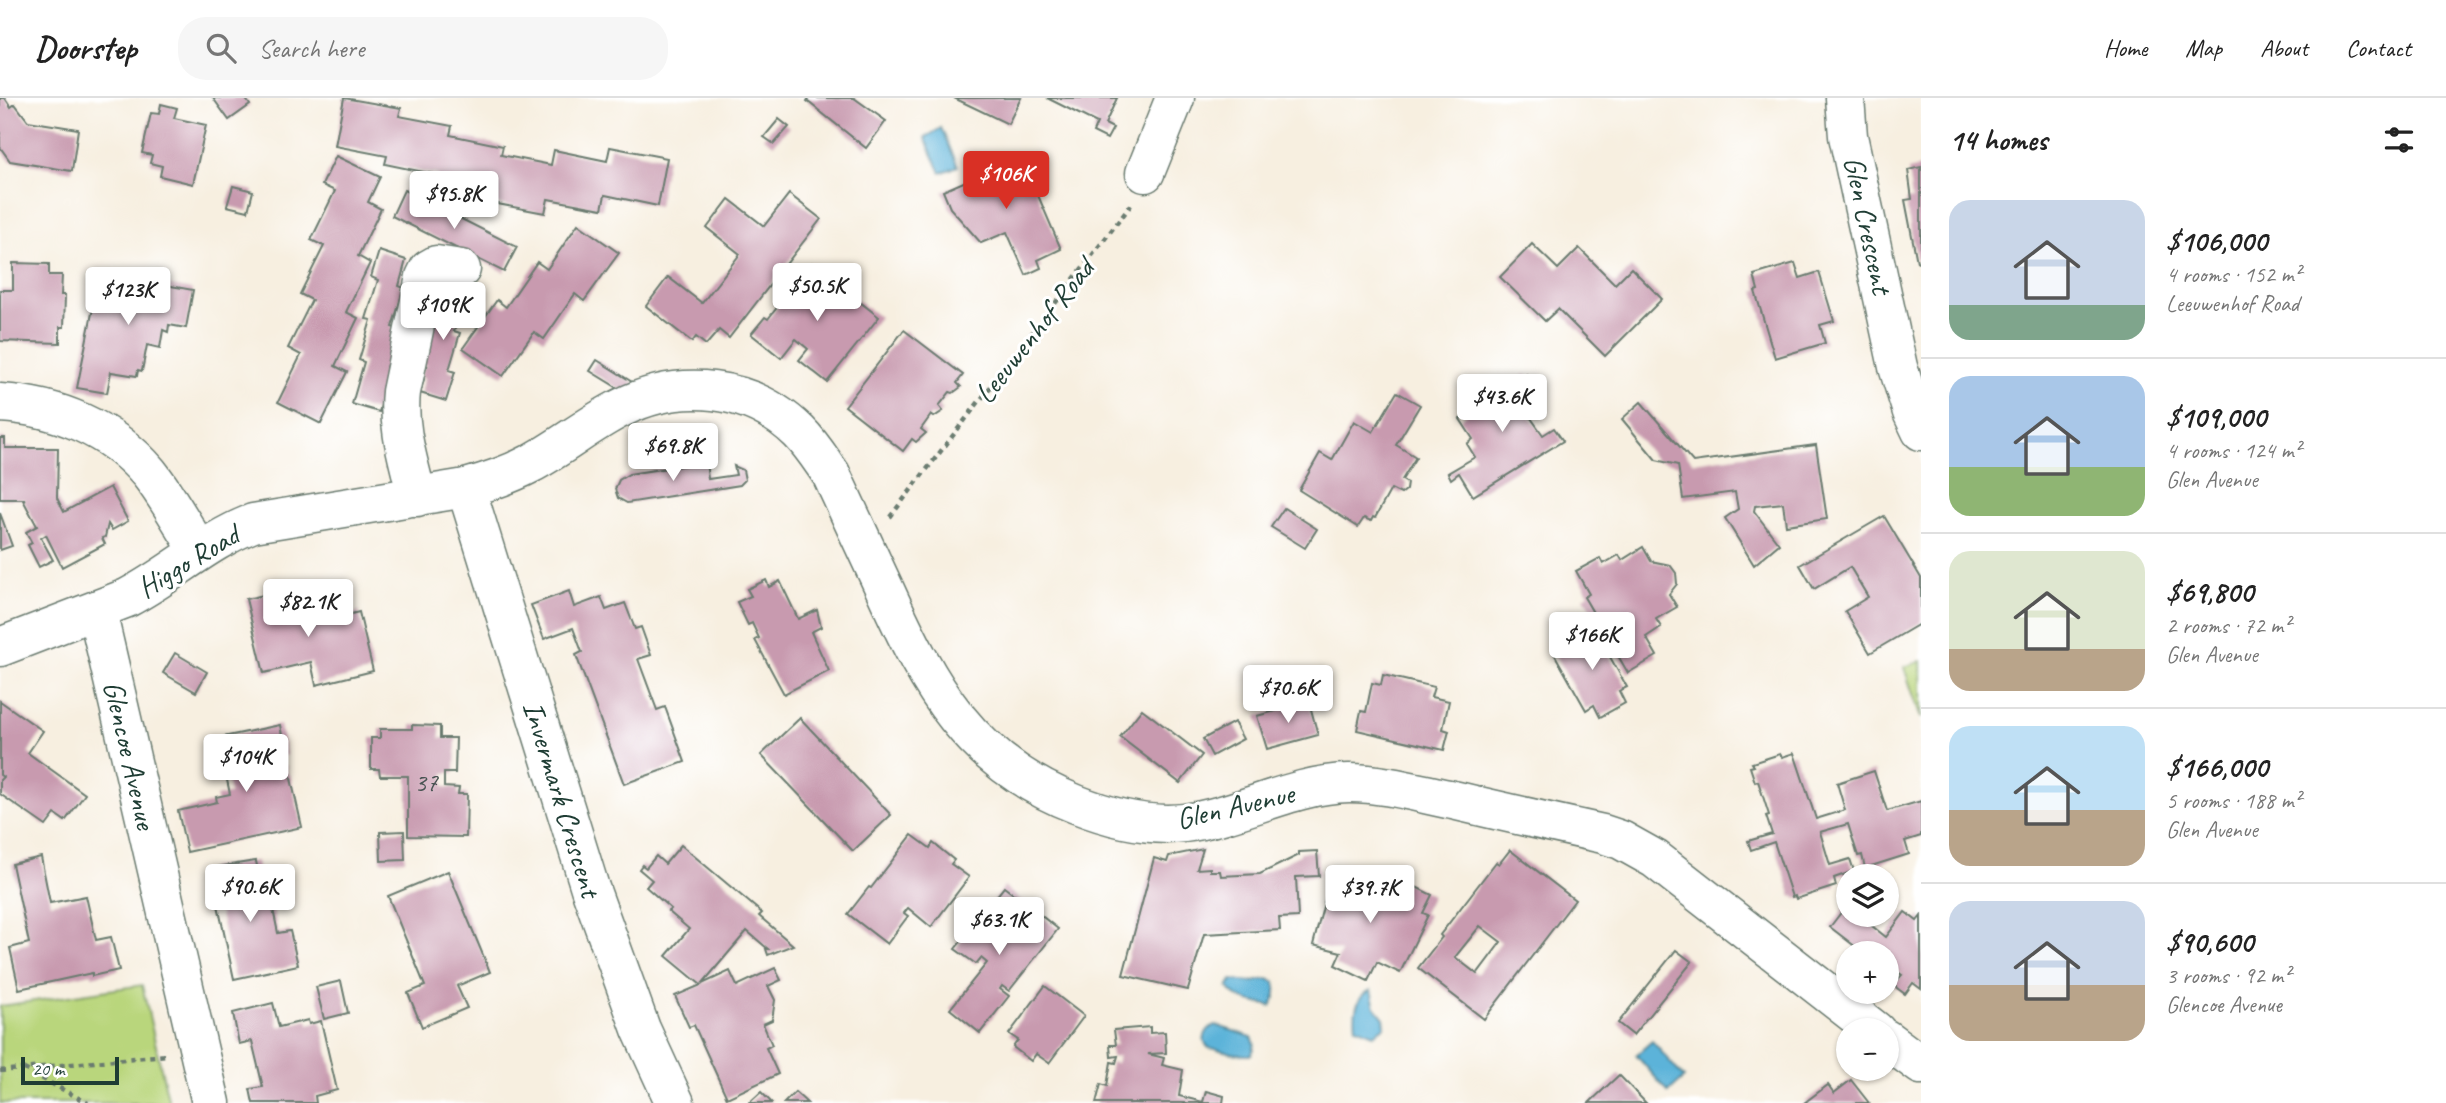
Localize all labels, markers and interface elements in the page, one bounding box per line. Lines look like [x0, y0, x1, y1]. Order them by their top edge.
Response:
search box [178, 17, 668, 80]
text: Doorstep [35, 27, 136, 69]
icon: search [202, 29, 240, 67]
text: Search here [258, 32, 364, 65]
text: Home [2104, 33, 2147, 63]
text: Map [2185, 33, 2222, 63]
text: About [2260, 33, 2308, 63]
text: Contact [2346, 33, 2411, 63]
text: 14 homes [1949, 121, 2047, 159]
icon: filters [2380, 121, 2418, 159]
pin: $106K [957, 152, 1055, 211]
street label: Glen Crescent [1835, 153, 1902, 300]
text: $106K [979, 159, 1033, 188]
pin: $95.8K [397, 172, 511, 231]
text: $95.8K [426, 179, 483, 208]
text: $106,000 [2166, 222, 2267, 260]
icon: home [2005, 228, 2089, 312]
street label: Leeuwenhof Road [966, 248, 1105, 411]
text: 4 rooms · 152 m² [2166, 260, 2301, 289]
pin: $50.5K [760, 264, 874, 323]
pin: $123K [79, 268, 177, 327]
text: $50.5K [789, 271, 845, 300]
text: $123K [101, 275, 155, 304]
pin: $109K [394, 282, 492, 342]
text: Leeuwenhof Road [2166, 289, 2299, 318]
text: $109K [417, 290, 469, 319]
pin: $43.6K [1445, 374, 1559, 434]
text: $43.6K [1473, 382, 1531, 411]
text: $109,000 [2166, 398, 2266, 436]
icon: home [2005, 404, 2089, 488]
pin: $69.8K [616, 424, 730, 483]
text: $69.8K [644, 431, 702, 460]
text: 4 rooms · 124 m² [2166, 436, 2301, 465]
text: Glen Avenue [2166, 465, 2258, 494]
street label: Higgo Road [130, 514, 250, 606]
text: $69,800 [2166, 573, 2253, 611]
icon: home [2005, 579, 2089, 663]
pin: $82.1K [251, 580, 365, 639]
text: $82.1K [279, 587, 337, 616]
text: 2 rooms · 72 m² [2166, 611, 2290, 640]
pin: $166K [1543, 612, 1641, 672]
text: $166K [1565, 620, 1619, 649]
text: Glen Avenue [2166, 640, 2258, 669]
pin: $70.6K [1231, 666, 1345, 725]
text: $70.6K [1259, 673, 1317, 702]
street label: Glencoe Avenue [95, 677, 166, 835]
street label: Invermark Crescent [514, 696, 611, 904]
pin: $104K [197, 734, 295, 794]
text: $104K [219, 742, 273, 771]
text: $166,000 [2166, 748, 2268, 786]
icon: home [2005, 754, 2089, 838]
house number: 37 [414, 766, 439, 799]
street label: Glen Avenue [1172, 774, 1300, 838]
text: 5 rooms · 188 m² [2166, 786, 2301, 815]
text: Glen Avenue [2166, 815, 2258, 844]
pin: $90.6K [193, 864, 307, 924]
map controls [1836, 864, 1899, 1081]
button: layers [1836, 864, 1899, 927]
pin: $39.7K [1313, 866, 1427, 925]
text: $90.6K [221, 872, 279, 901]
text: $39.7K [1341, 873, 1399, 902]
pin: $63.1K [942, 898, 1056, 957]
text: $63.1K [970, 905, 1028, 934]
text: $90,600 [2166, 923, 2253, 961]
icon: home [2005, 929, 2089, 1013]
button: + [1836, 941, 1899, 1004]
text: 3 rooms · 92 m² [2166, 961, 2290, 990]
text: Glencoe Avenue [2166, 990, 2282, 1019]
button: − [1836, 1018, 1899, 1081]
scale bar [21, 1054, 119, 1086]
text: 20 m [32, 1057, 64, 1081]

